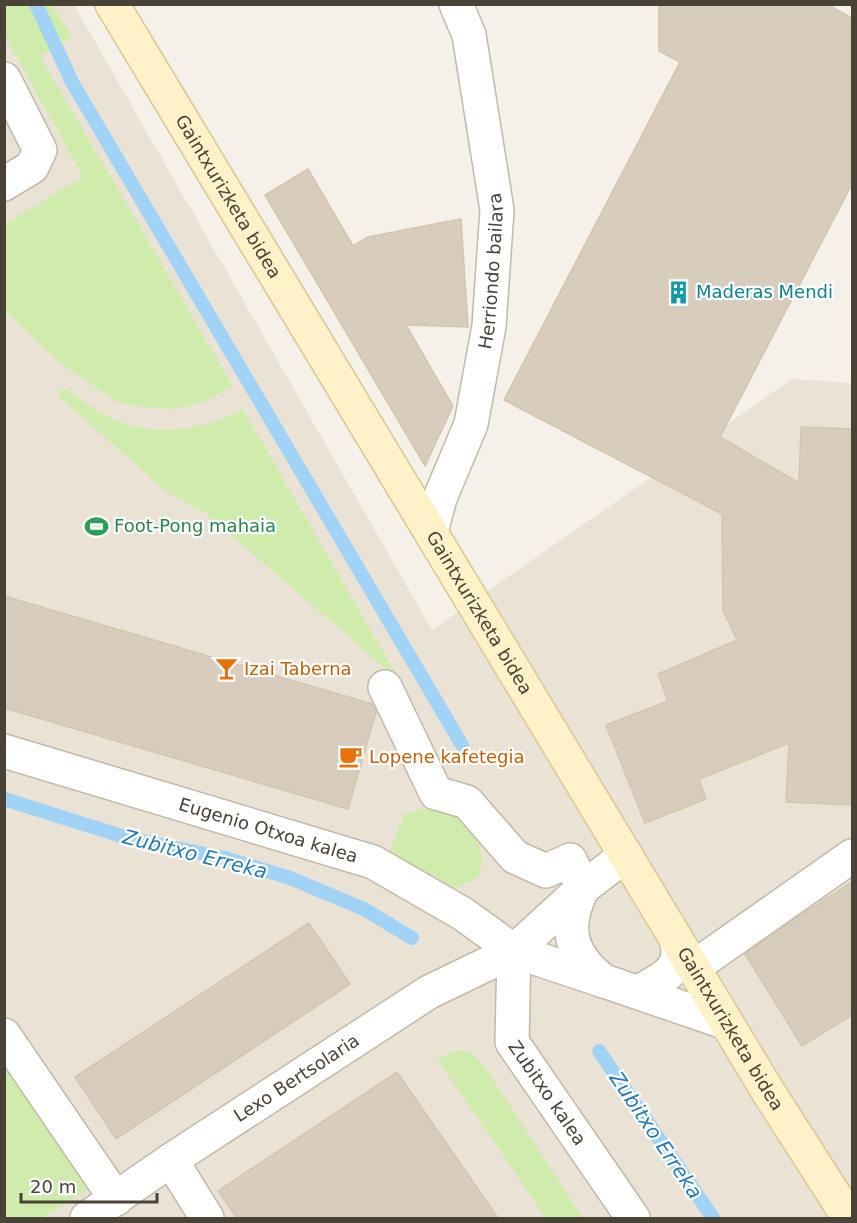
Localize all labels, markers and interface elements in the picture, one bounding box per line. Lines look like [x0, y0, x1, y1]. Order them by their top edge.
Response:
street label: Gaintxurizketa bidea [171, 111, 286, 282]
street label: Herriondo bailara [474, 192, 507, 351]
building icon: Maderas Mendi [665, 279, 691, 305]
place label: Maderas Mendi [696, 281, 833, 302]
sports icon: Foot-Pong mahaia [83, 513, 109, 539]
place label: Foot-Pong mahaia [114, 515, 276, 536]
street label: Gaintxurizketa bidea [422, 527, 537, 698]
bar icon: Izai Taberna [213, 656, 239, 682]
place label: Izai Taberna [244, 658, 352, 679]
cafe icon: Lopene kafetegia [338, 744, 364, 770]
place label: Lopene kafetegia [369, 746, 525, 767]
street label: Eugenio Otxoa kalea [176, 793, 360, 867]
water label: Zubitxo Erreka [119, 824, 270, 884]
street label: Gaintxurizketa bidea [673, 943, 788, 1114]
street label: Lexo Bertsolaria [230, 1029, 363, 1126]
street label: Zubitxo kalea [504, 1036, 591, 1149]
water label: Zubitxo Erreka [604, 1066, 707, 1203]
scale bar [21, 1166, 158, 1204]
text: 20 m [30, 1176, 76, 1197]

